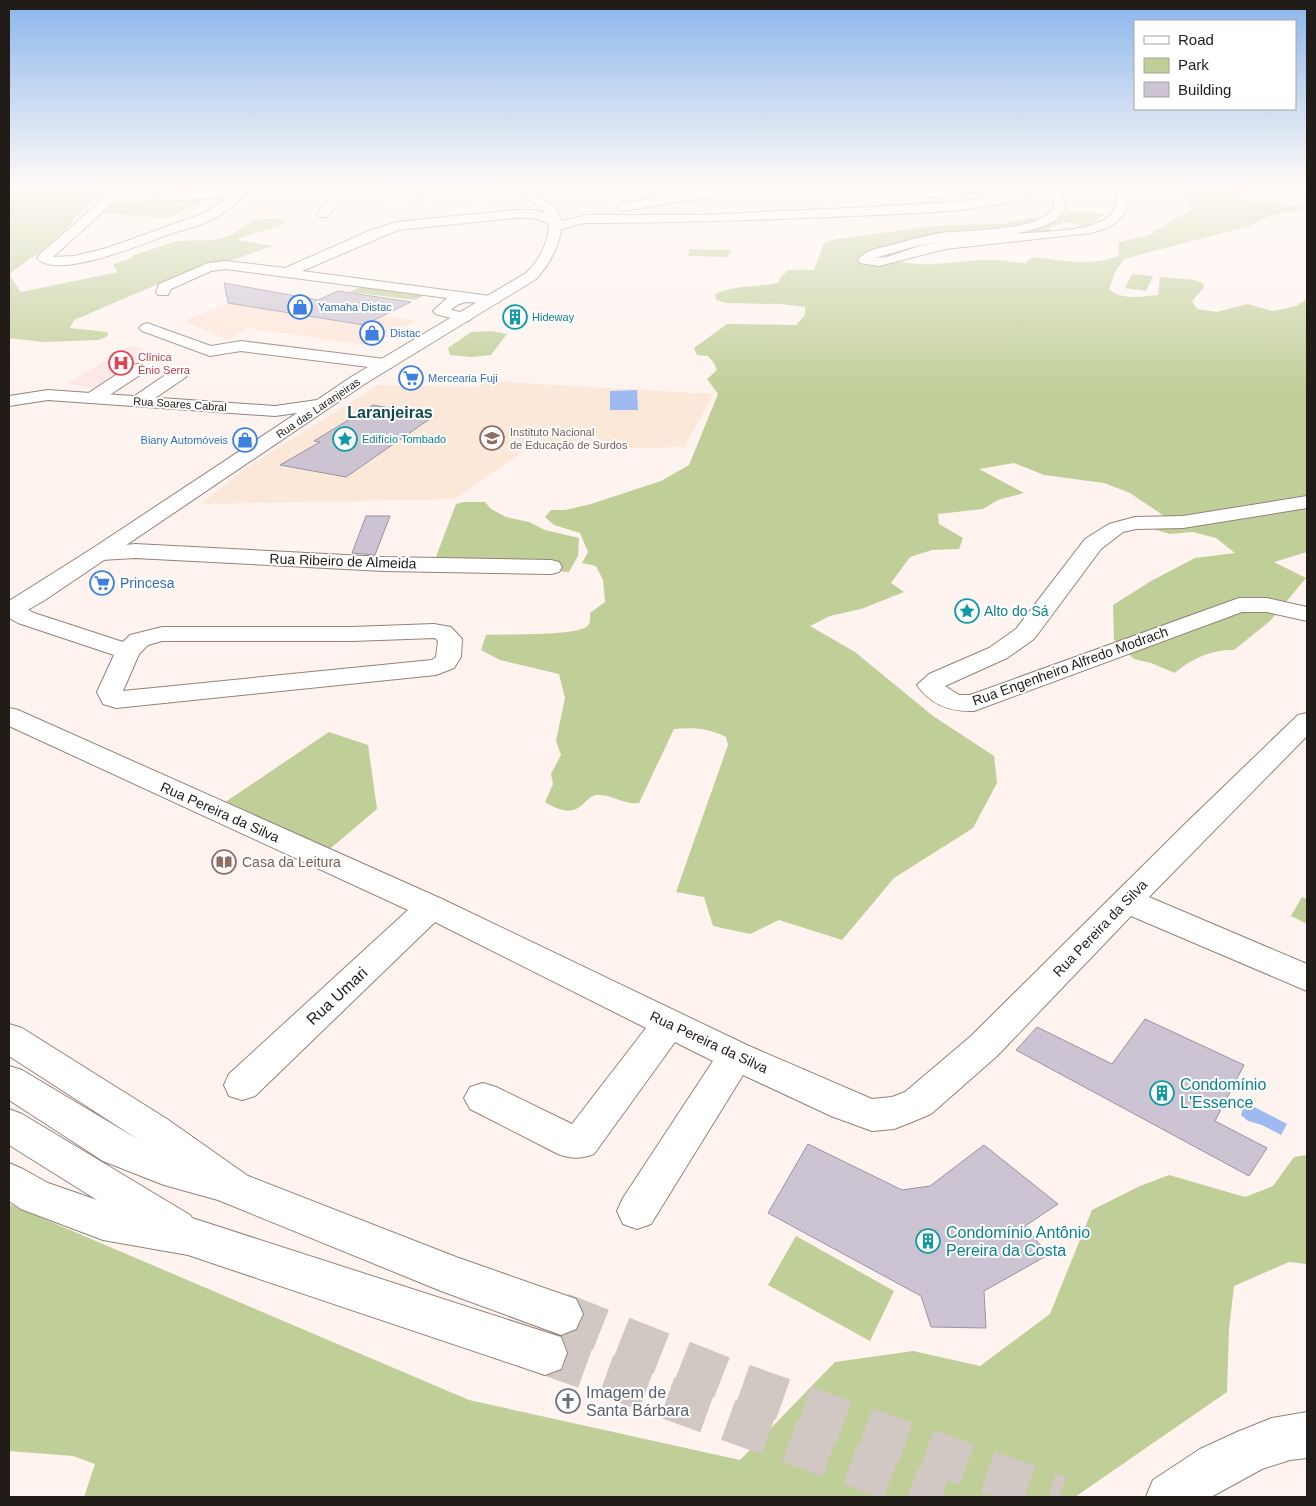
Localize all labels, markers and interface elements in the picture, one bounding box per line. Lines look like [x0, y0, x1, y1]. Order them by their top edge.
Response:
legend [1134, 20, 1296, 110]
text: Road [1178, 31, 1214, 48]
text: Park [1178, 56, 1209, 73]
text: Building [1178, 81, 1231, 98]
shop icon: Yamaha Distac [287, 294, 313, 320]
place label: Yamaha Distac [318, 301, 392, 313]
building icon: Hideway [502, 304, 528, 330]
place label: Hideway [532, 311, 575, 323]
shop icon: Distac [359, 320, 385, 346]
place label: Distac [390, 327, 421, 339]
hospital icon: Clínica Ênio Serra [108, 350, 134, 376]
place label: Clínica Ênio Serra [138, 351, 191, 376]
supermarket icon: Mercearia Fuji [398, 365, 424, 391]
place label: Mercearia Fuji [428, 372, 498, 384]
street label: Rua das Laranjeiras [274, 375, 363, 441]
street label: Rua Soares Cabral [133, 395, 227, 413]
district label: Laranjeiras [347, 404, 433, 421]
school or university icon: Instituto Nacional de Educação de Surdos [479, 425, 505, 451]
place icon: Edifício Tombado [332, 426, 358, 452]
place label: Instituto Nacional de Educação de Surdos [510, 426, 628, 451]
shop icon: Biany Automóveis [232, 427, 258, 453]
place label: Edifício Tombado [362, 433, 446, 445]
place label: Biany Automóveis [141, 434, 228, 446]
street label: Rua Ribeiro de Almeida [269, 550, 417, 572]
supermarket icon: Princesa [89, 570, 115, 596]
place label: Princesa [120, 575, 175, 591]
place icon: Alto do Sá [954, 598, 980, 624]
place label: Alto do Sá [984, 603, 1049, 619]
street label: Rua Engenheiro Alfredo Modrach [970, 623, 1170, 709]
street label: Rua Pereira da Silva [158, 779, 282, 846]
library icon: Casa da Leitura [211, 849, 237, 875]
place label: Casa da Leitura [242, 854, 341, 870]
street label: Rua Pereira da Silva [1050, 876, 1150, 980]
street label: Rua Umari [303, 964, 371, 1028]
street label: Rua Pereira da Silva [647, 1008, 771, 1076]
place label: Condomínio L'Essence [1180, 1076, 1266, 1111]
building icon: Condomínio L'Essence [1149, 1080, 1175, 1106]
place label: Condomínio Antônio Pereira da Costa [946, 1224, 1090, 1259]
building icon: Condomínio Antônio Pereira da Costa [915, 1228, 941, 1254]
place label: Imagem de Santa Bárbara [586, 1384, 689, 1419]
church icon: Imagem de Santa Bárbara [555, 1388, 581, 1414]

